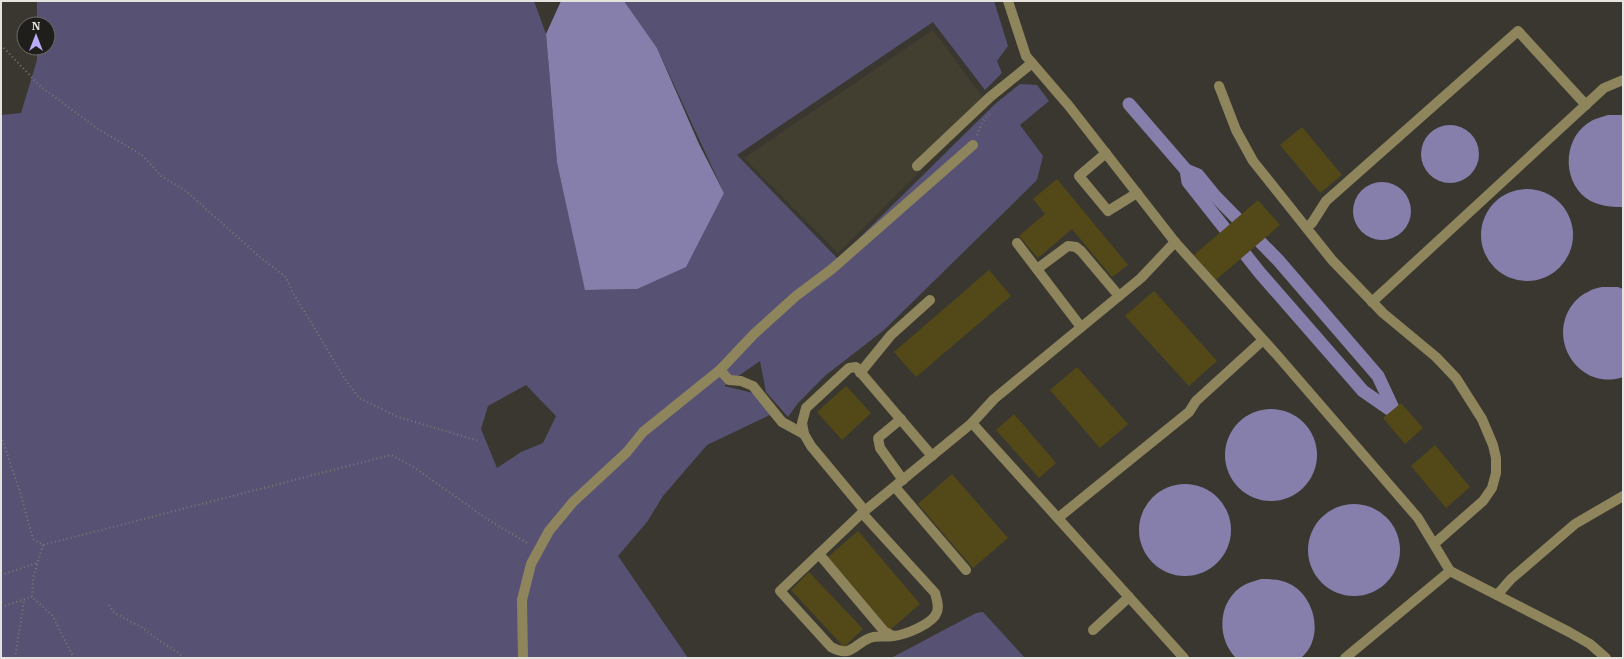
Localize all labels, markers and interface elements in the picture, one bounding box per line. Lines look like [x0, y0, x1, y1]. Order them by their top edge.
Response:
north arrow [16, 16, 56, 56]
text: N [32, 19, 41, 33]

